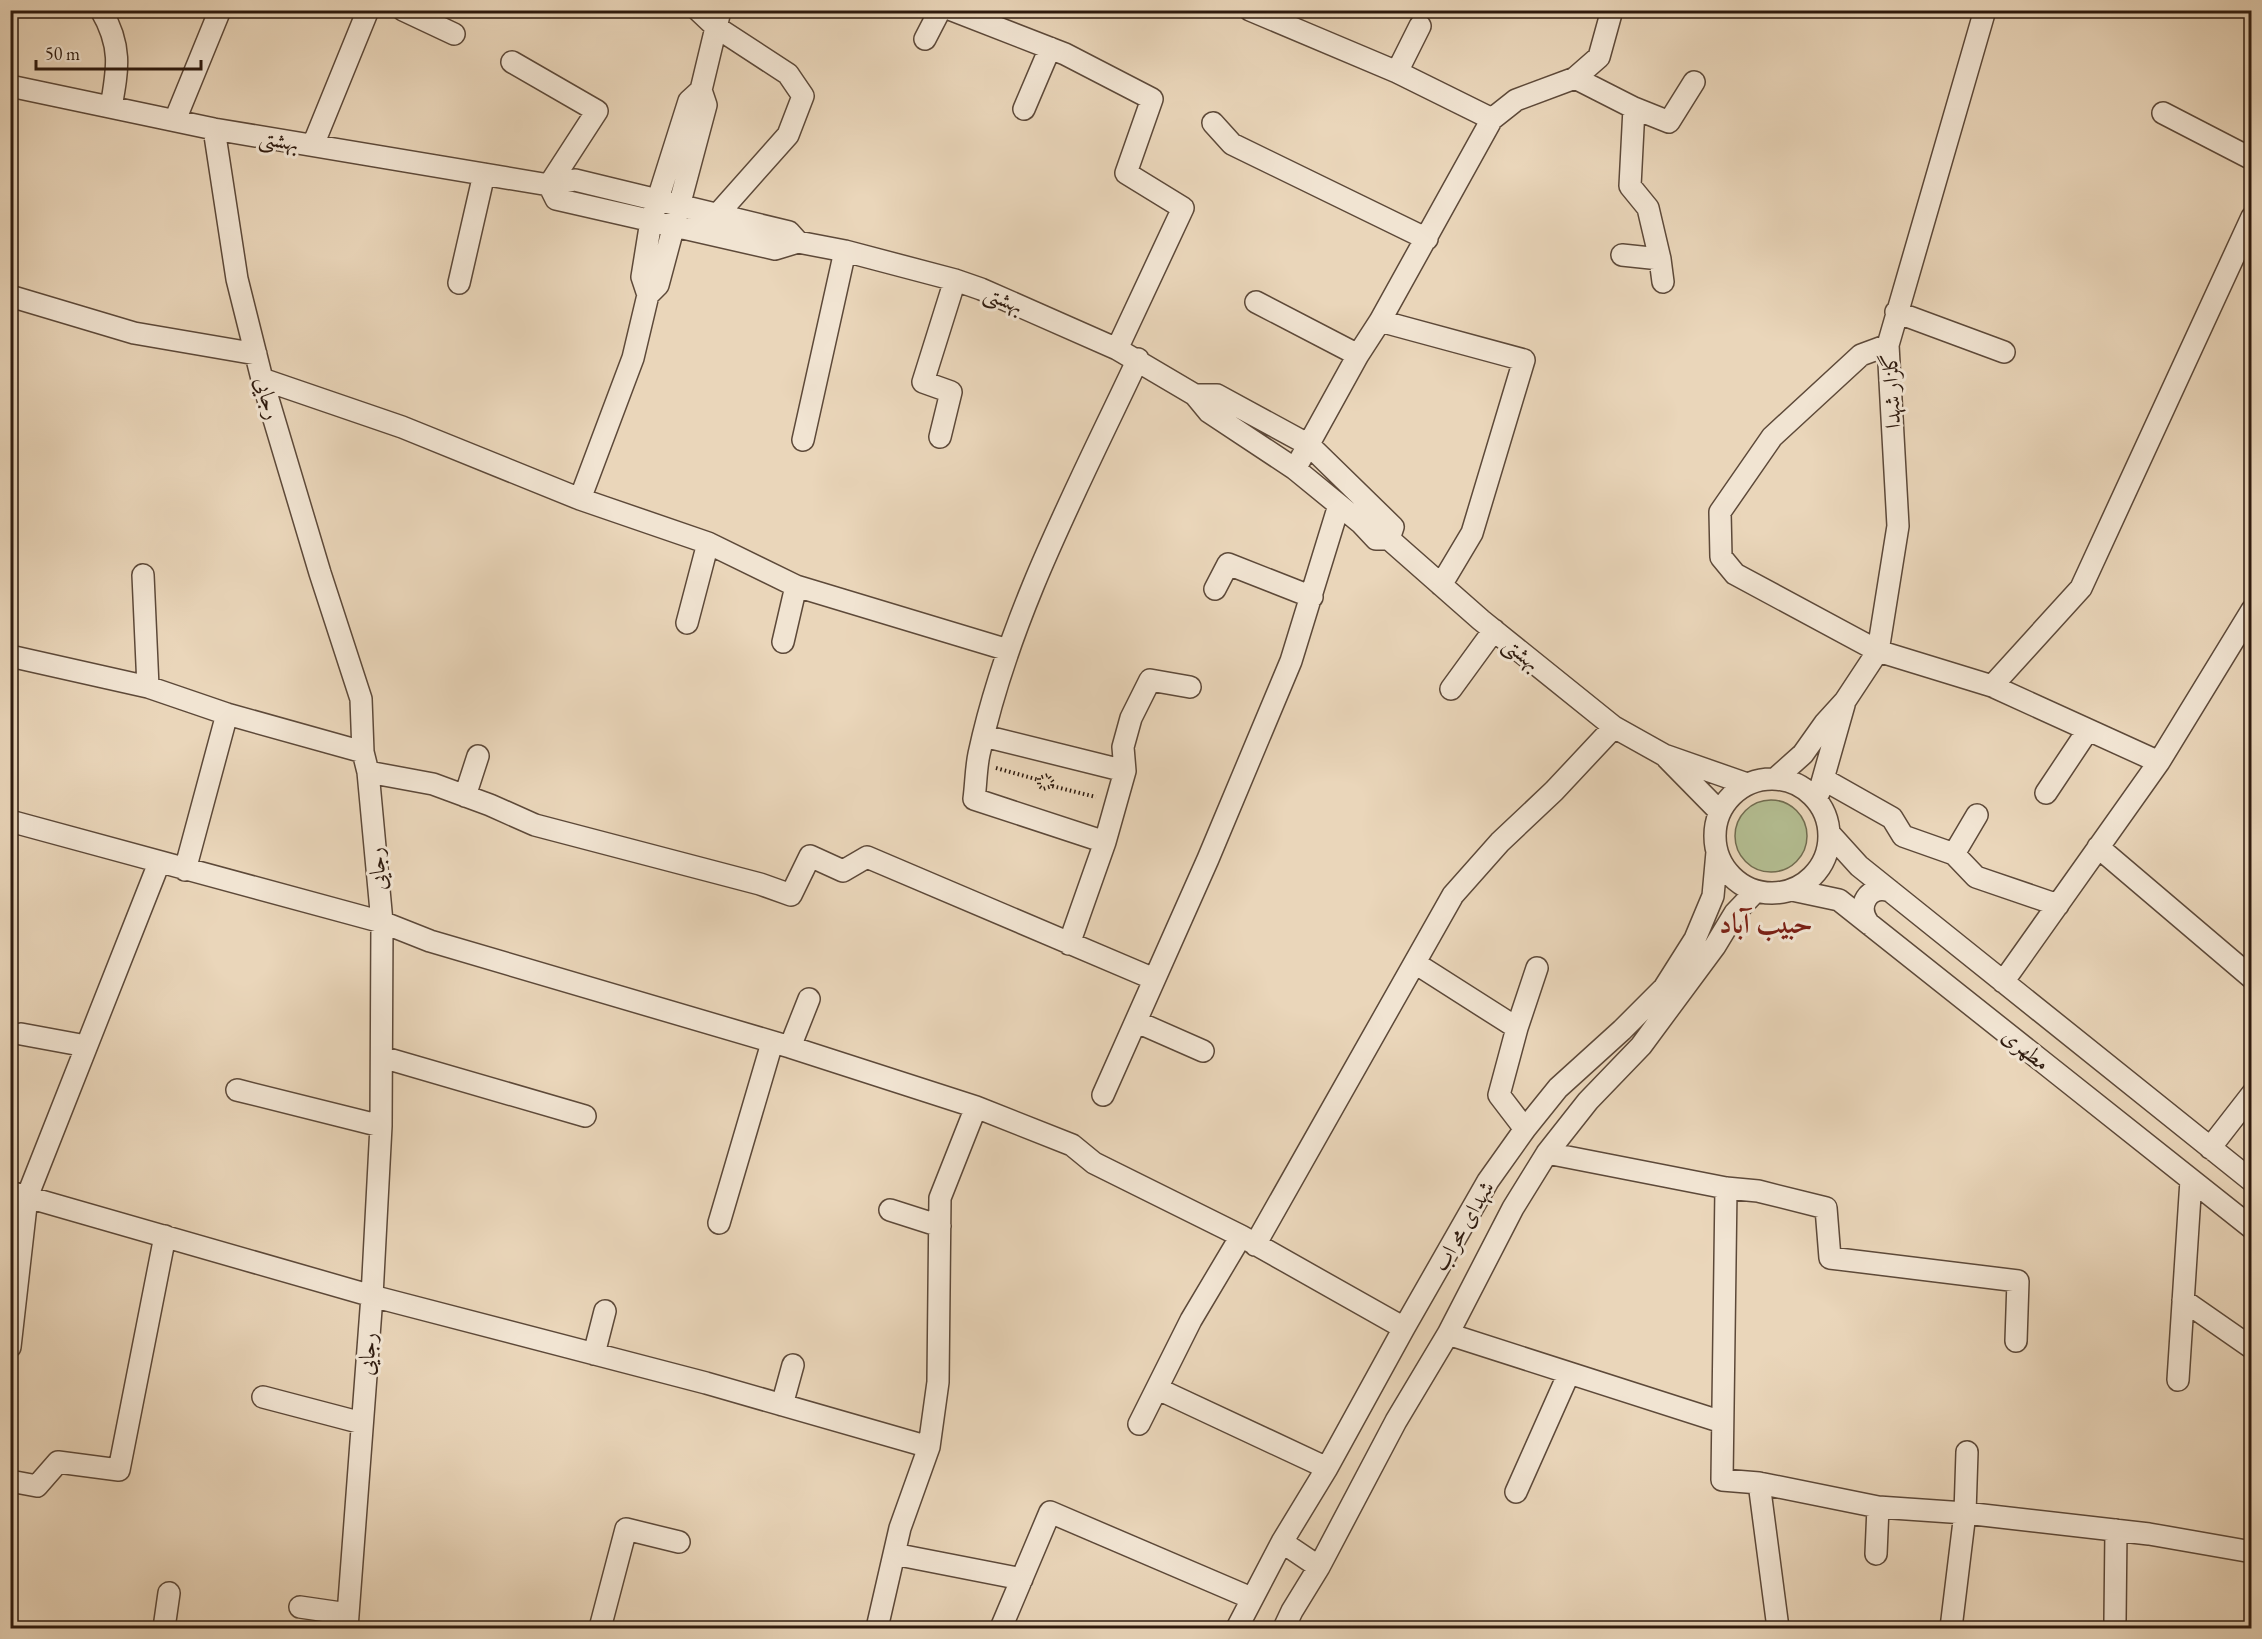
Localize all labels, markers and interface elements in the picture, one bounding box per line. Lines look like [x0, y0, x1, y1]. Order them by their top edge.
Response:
scale bar [36, 33, 201, 71]
text: 50 m [45, 42, 80, 65]
street label: بهشتی [257, 122, 301, 159]
street label: بهشتی [979, 278, 1028, 321]
street label: گلزار شهدا [1875, 353, 1907, 429]
street label: رجایی [247, 373, 288, 423]
street label: بهشتی [1497, 629, 1547, 678]
street label: رجایی [361, 846, 394, 892]
district label: حبیب آباد [1719, 905, 1813, 942]
street label: مطهری [1996, 1021, 2056, 1077]
street label: شهدای محراب [1425, 1175, 1501, 1277]
street label: رجایی [351, 1331, 384, 1377]

